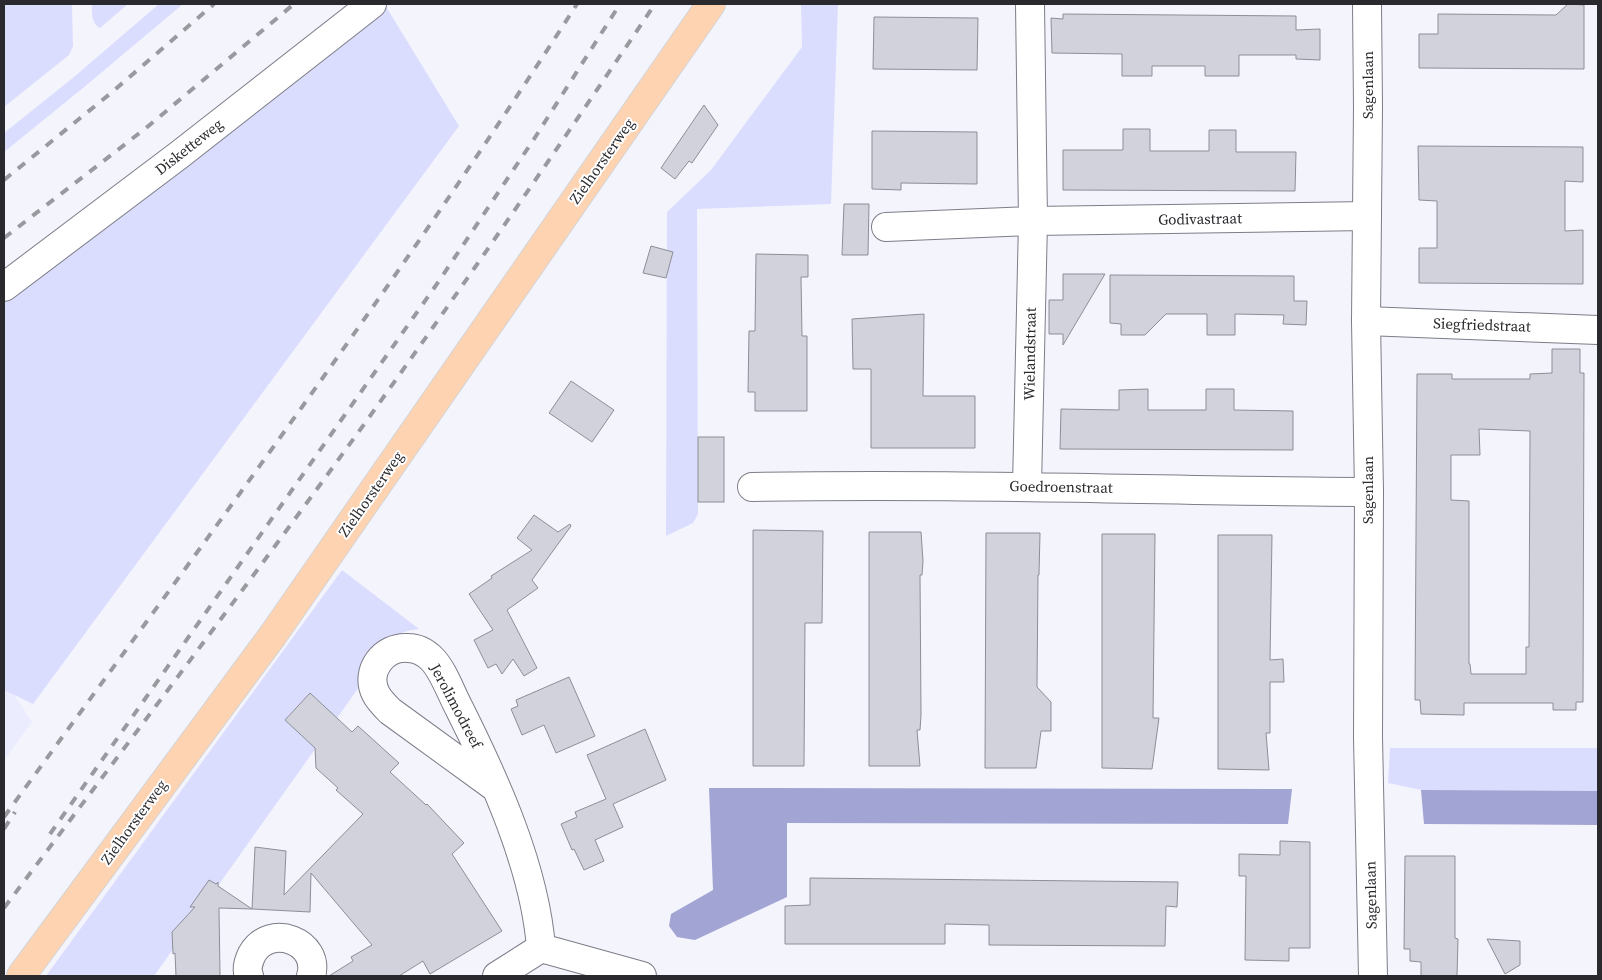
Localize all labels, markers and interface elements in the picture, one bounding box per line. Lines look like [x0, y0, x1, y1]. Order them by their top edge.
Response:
street label: Sagenlaan [1357, 51, 1378, 119]
street label: Disketteweg [150, 113, 227, 180]
street label: Zielhorsterweg [564, 113, 639, 208]
street label: Godivastraat [1158, 207, 1242, 230]
street label: Wielandstraat [1018, 307, 1041, 401]
street label: Siegfriedstraat [1433, 312, 1531, 337]
street label: Zielhorsterweg [333, 446, 408, 541]
street label: Sagenlaan [1357, 456, 1378, 524]
street label: Goedroenstraat [1009, 475, 1113, 498]
street label: Jerolimodreef [425, 659, 488, 753]
street label: Zielhorsterweg [96, 775, 172, 868]
street label: Sagenlaan [1359, 861, 1382, 929]

